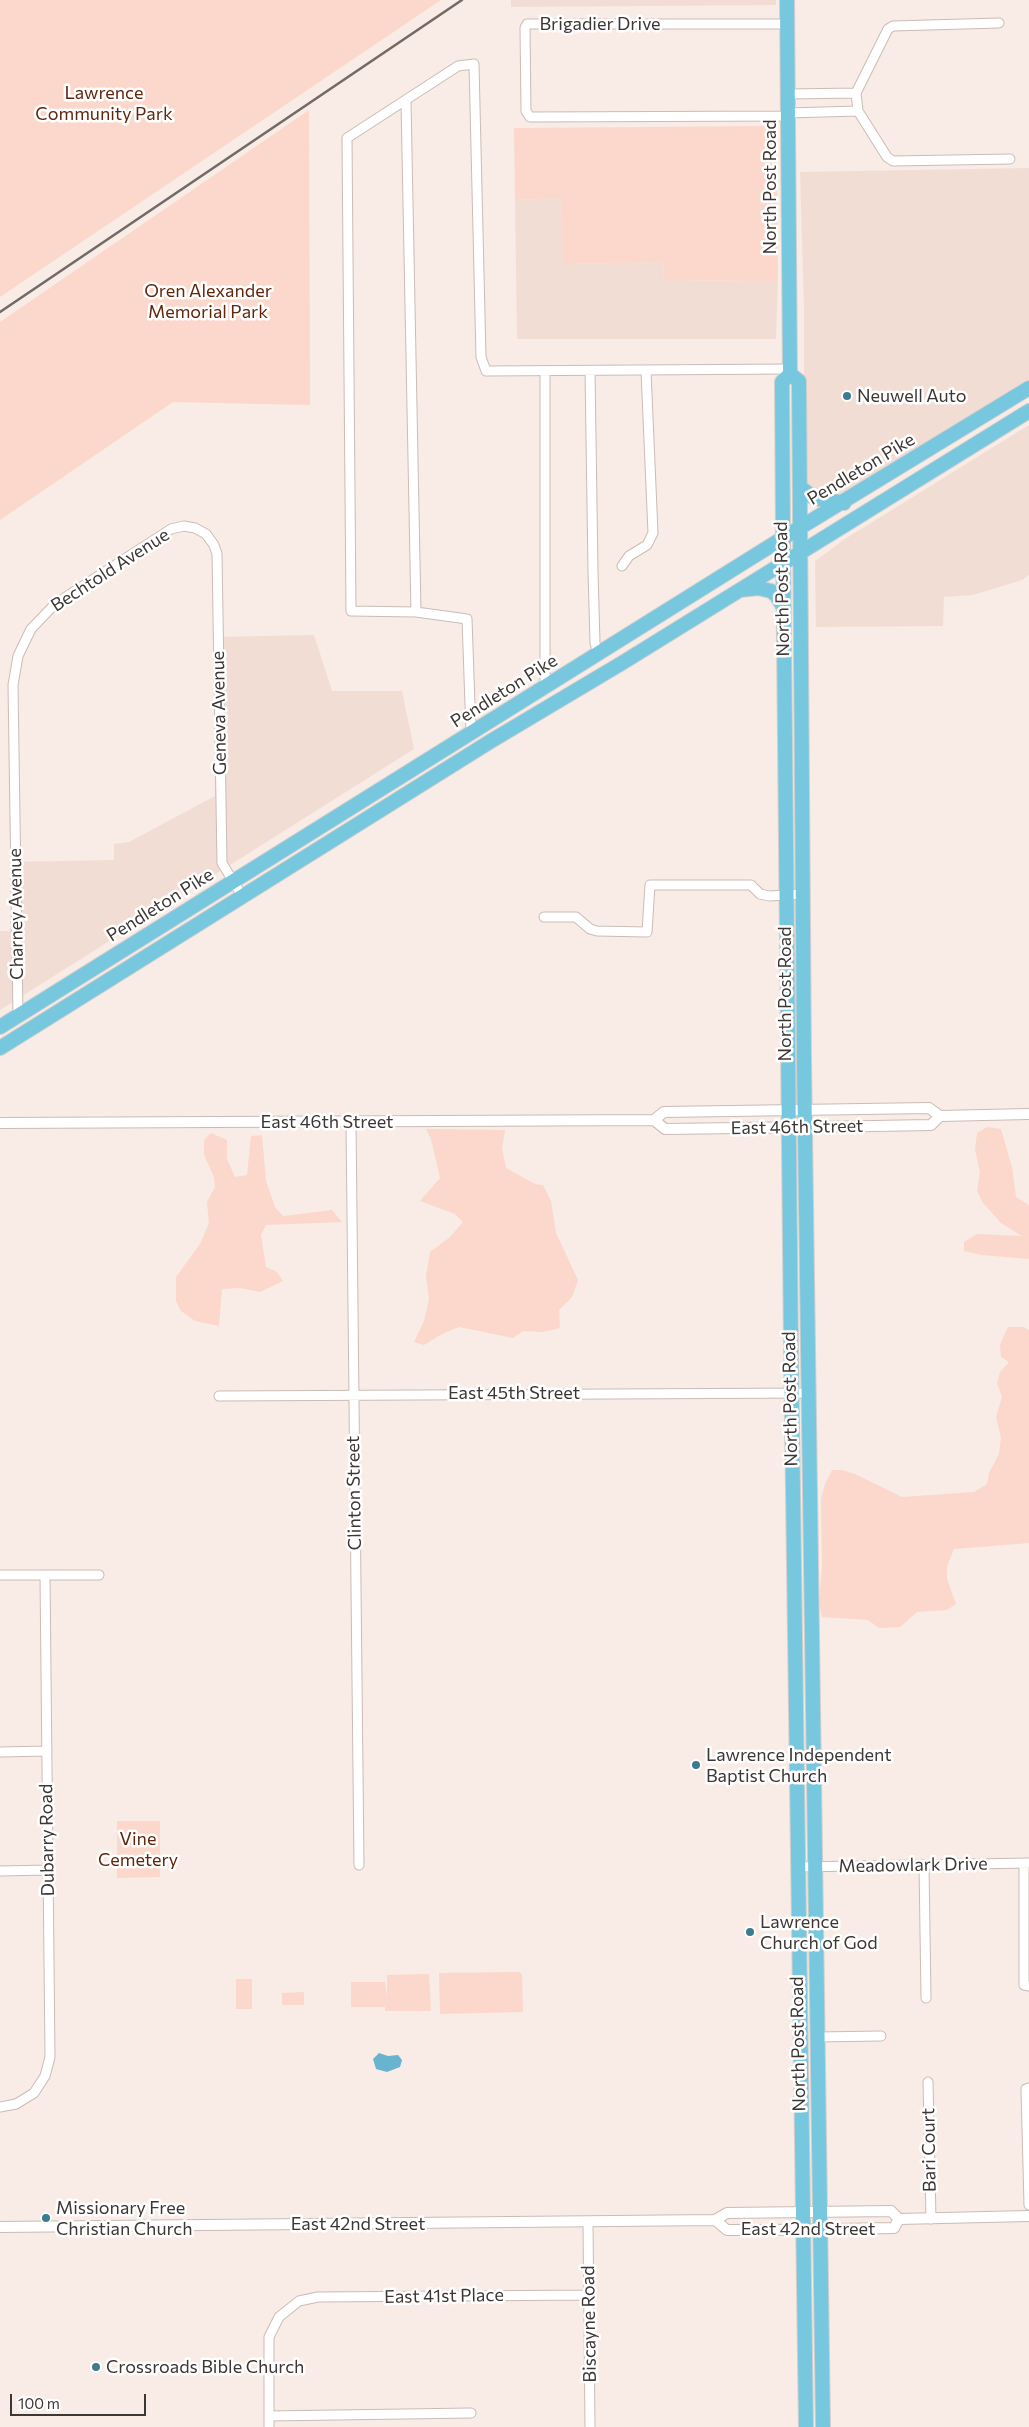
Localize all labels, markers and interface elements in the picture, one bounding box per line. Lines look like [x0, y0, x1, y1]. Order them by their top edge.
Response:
street label: Brigadier Drive [539, 13, 661, 35]
park label: Lawrence Community Park [35, 82, 173, 125]
street label: North Post Road [759, 119, 781, 255]
park label: Oren Alexander Memorial Park [144, 280, 272, 322]
place label: Neuwell Auto [857, 385, 967, 407]
marker: Neuwell Auto [841, 390, 853, 402]
street label: Pendleton Pike [803, 428, 919, 510]
street label: North Post Road [770, 521, 794, 657]
street label: Bechtold Avenue [47, 524, 173, 616]
street label: Pendleton Pike [447, 650, 561, 732]
street label: Geneva Avenue [207, 651, 231, 775]
street label: Charney Avenue [4, 848, 28, 980]
street label: Pendleton Pike [103, 864, 217, 946]
street label: North Post Road [774, 926, 796, 1062]
street label: East 46th Street [261, 1111, 393, 1133]
street label: East 46th Street [730, 1115, 864, 1139]
street label: North Post Road [778, 1331, 802, 1467]
street label: East 45th Street [448, 1382, 580, 1404]
street label: Clinton Street [342, 1436, 366, 1550]
place label: Lawrence Independent Baptist Church [706, 1744, 892, 1786]
marker: Lawrence Independent Baptist Church [690, 1759, 702, 1771]
street label: Dubarry Road [35, 1784, 59, 1896]
park label: Vine Cemetery [98, 1828, 178, 1870]
street label: Meadowlark Drive [838, 1853, 988, 1877]
place label: Lawrence Church of God [760, 1911, 878, 1954]
marker: Lawrence Church of God [744, 1926, 756, 1938]
street label: North Post Road [786, 1976, 810, 2112]
street label: Bari Court [917, 2108, 941, 2192]
place label: Missionary Free Christian Church [56, 2197, 193, 2240]
marker: Missionary Free Christian Church [40, 2212, 52, 2224]
street label: East 42nd Street [291, 2213, 425, 2235]
street label: East 42nd Street [741, 2218, 875, 2240]
street label: Biscayne Road [577, 2265, 601, 2383]
street label: East 41st Place [384, 2284, 504, 2308]
place label: Crossroads Bible Church [106, 2356, 304, 2378]
marker: Crossroads Bible Church [90, 2361, 102, 2373]
scale bar [12, 2384, 149, 2416]
text: 100 m [18, 2394, 60, 2412]

